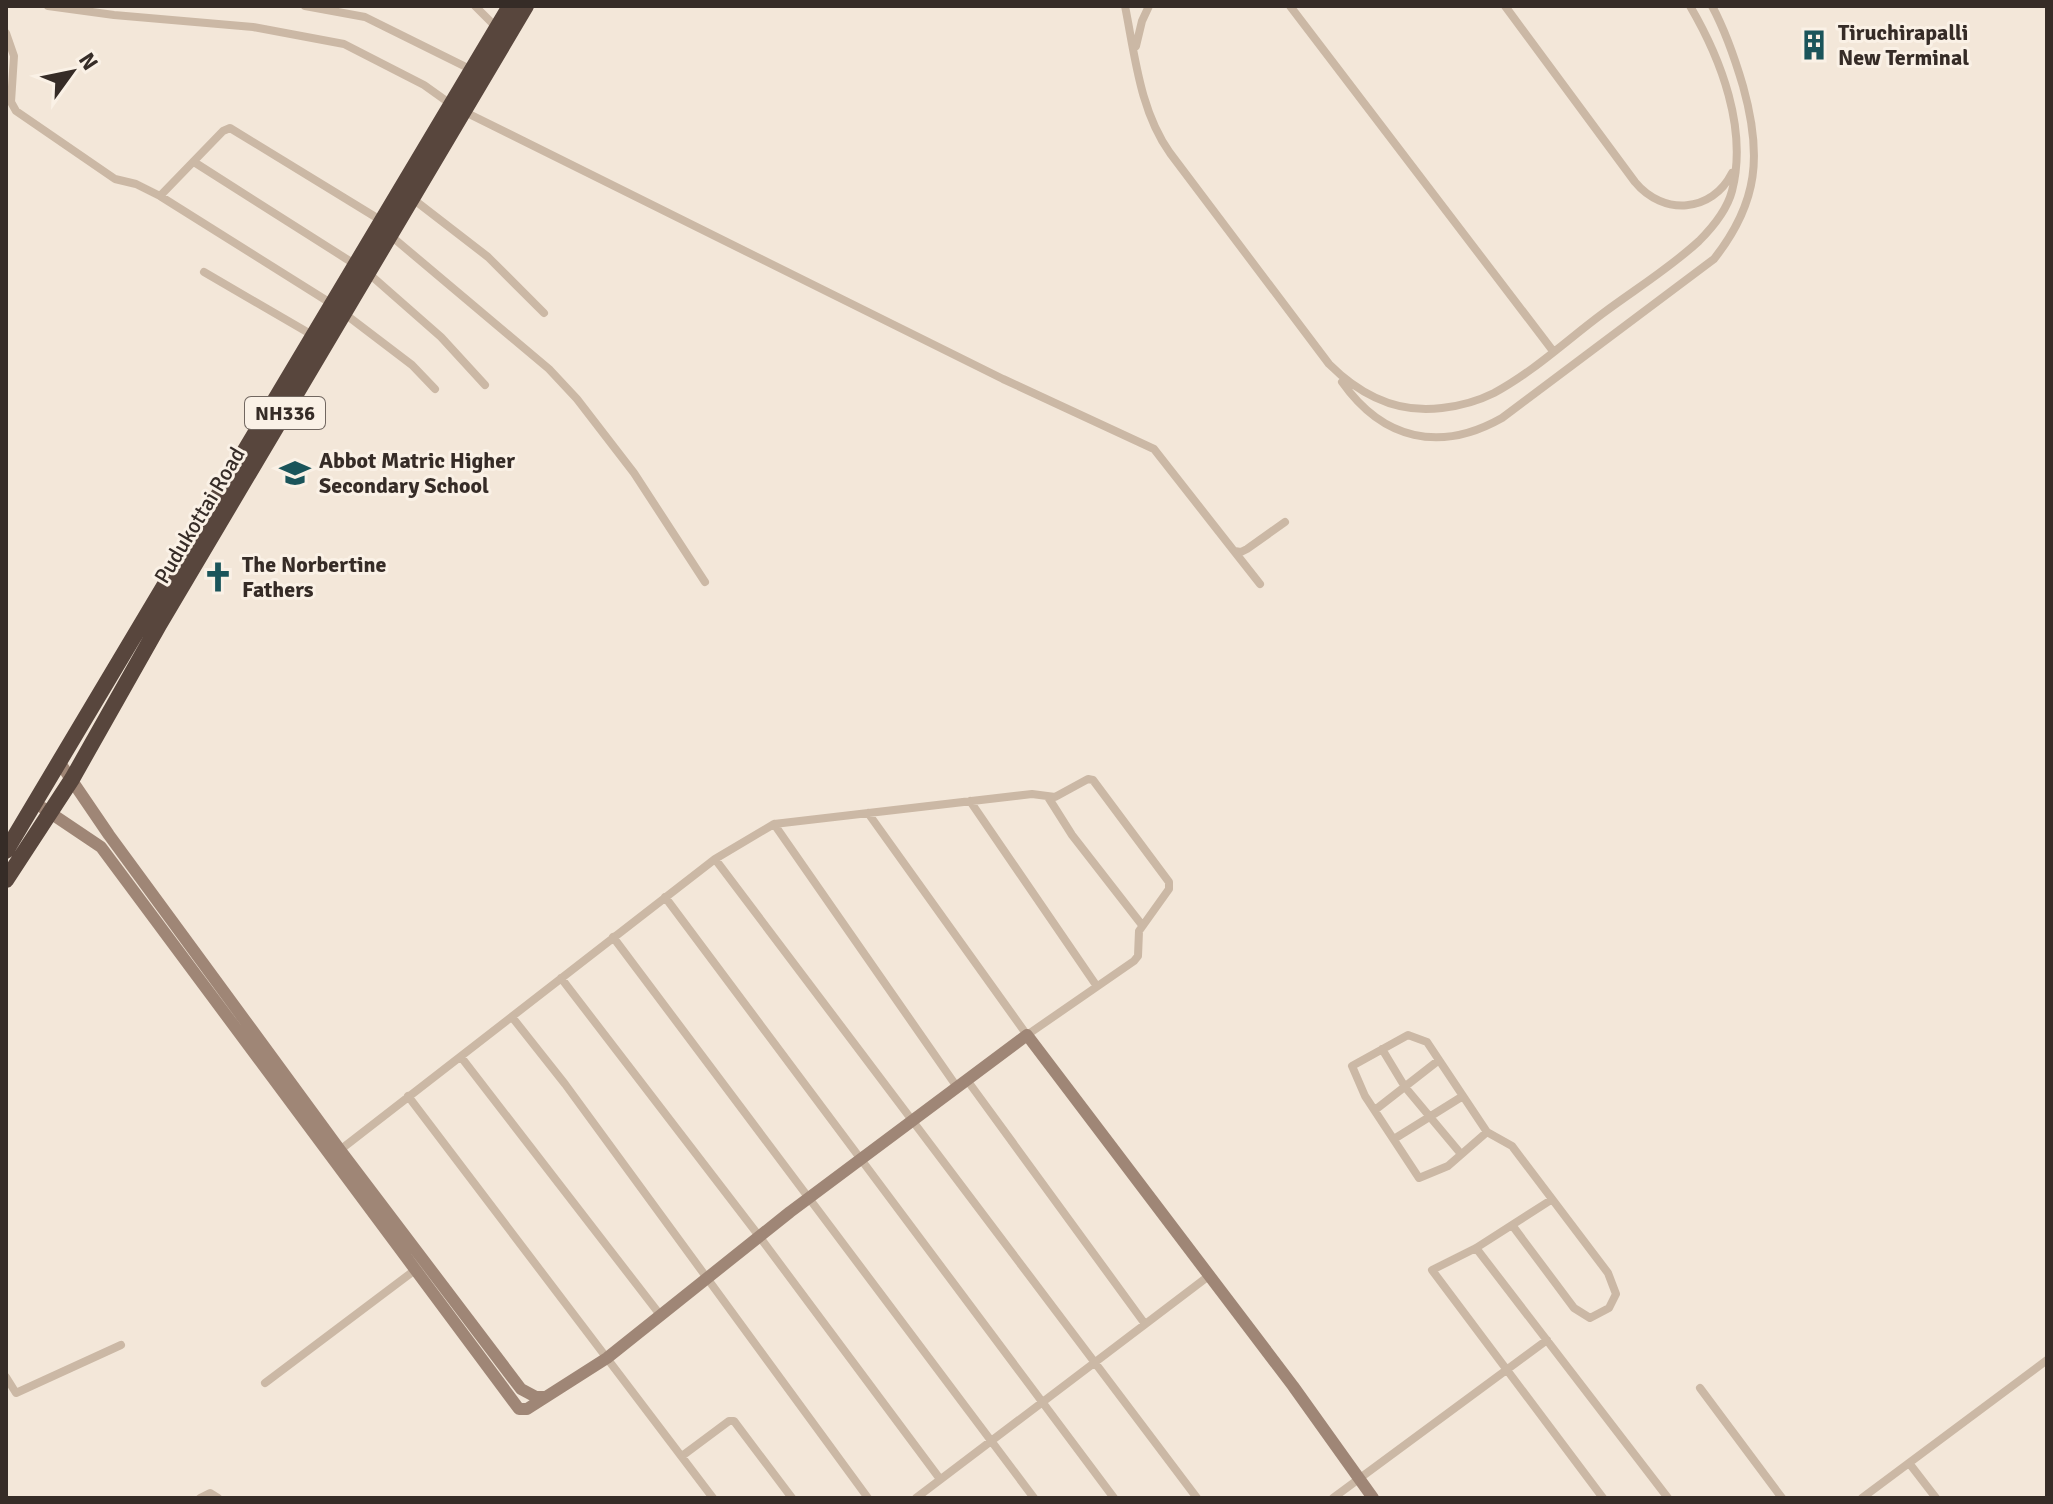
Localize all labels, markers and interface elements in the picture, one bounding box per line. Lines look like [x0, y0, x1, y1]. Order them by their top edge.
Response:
place label: Tiruchirapalli New Terminal [1838, 19, 1969, 71]
building icon: Tiruchirapalli New Terminal [1797, 28, 1831, 62]
north arrow [32, 32, 112, 112]
text: N [73, 48, 104, 75]
road number: NH336 [245, 397, 325, 429]
street label: Pudukottai Road [148, 442, 251, 588]
place label: Abbot Matric Higher Secondary School [319, 447, 515, 499]
school or university icon: Abbot Matric Higher Secondary School [278, 456, 312, 490]
place label: The Norbertine Fathers [242, 551, 387, 603]
church icon: The Norbertine Fathers [201, 560, 235, 594]

